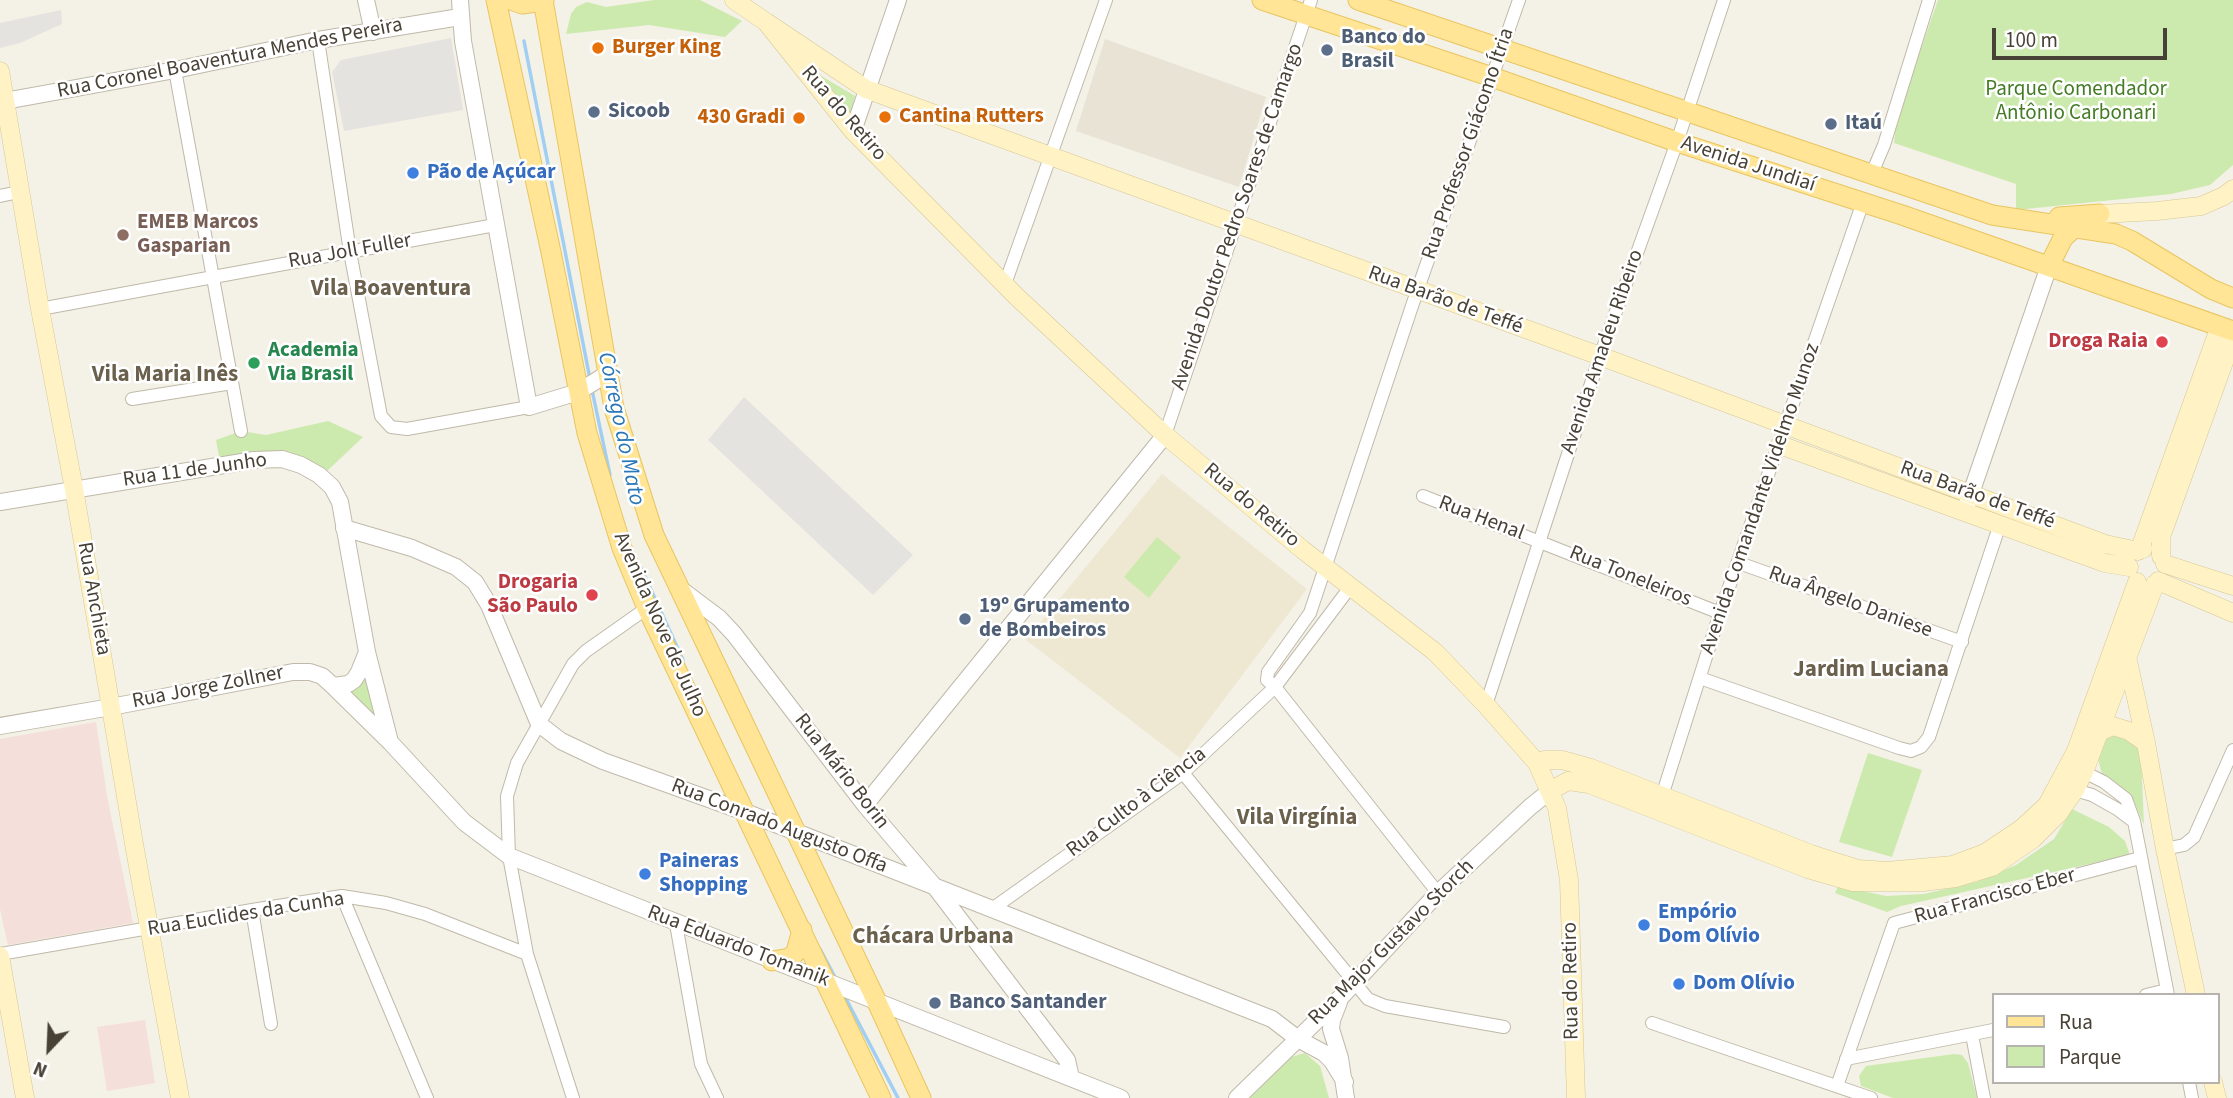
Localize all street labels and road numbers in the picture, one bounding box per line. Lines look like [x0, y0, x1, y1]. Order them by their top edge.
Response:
street label: Rua Coronel Boaventura Mendes Pereira [55, 13, 405, 105]
street label: Rua Professor Giácomo Ítria [1418, 25, 1520, 263]
street label: Avenida Doutor Pedro Soares de Camargo [1167, 40, 1309, 394]
street label: Rua do Retiro [795, 61, 891, 167]
street label: Avenida Jundiaí [1678, 131, 1818, 199]
street label: Rua Joll Fuller [287, 229, 413, 275]
street label: Avenida Amadeu Ribeiro [1556, 247, 1650, 457]
street label: Rua Barão de Teffé [1364, 261, 1526, 341]
street label: Avenida Comandante Videlmo Munoz [1696, 340, 1826, 658]
street label: Rua 11 de Junho [121, 448, 269, 494]
street label: Rua Barão de Teffé [1896, 456, 2058, 536]
street label: Rua do Retiro [1198, 458, 1304, 554]
street label: Rua Henal [1435, 491, 1527, 547]
street label: Avenida Nove de Julho [607, 529, 711, 721]
street label: Rua Anchieta [71, 540, 115, 658]
street label: Rua Toneleiros [1565, 541, 1695, 613]
street label: Rua Ângelo Daniese [1765, 562, 1935, 644]
street label: Rua Jorge Zollner [130, 661, 286, 715]
street label: Rua Mário Borin [788, 709, 894, 835]
street label: Rua Culto à Ciência [1062, 742, 1212, 864]
street label: Rua Conrado Augusto Offa [667, 774, 891, 880]
street label: Rua Major Gustavo Storch [1304, 855, 1480, 1031]
street label: Rua Francisco Eber [1912, 863, 2078, 931]
street label: Rua Euclides da Cunha [146, 887, 346, 943]
street label: Rua Eduardo Tomanik [643, 901, 833, 993]
street label: Rua do Retiro [1558, 922, 1586, 1040]

